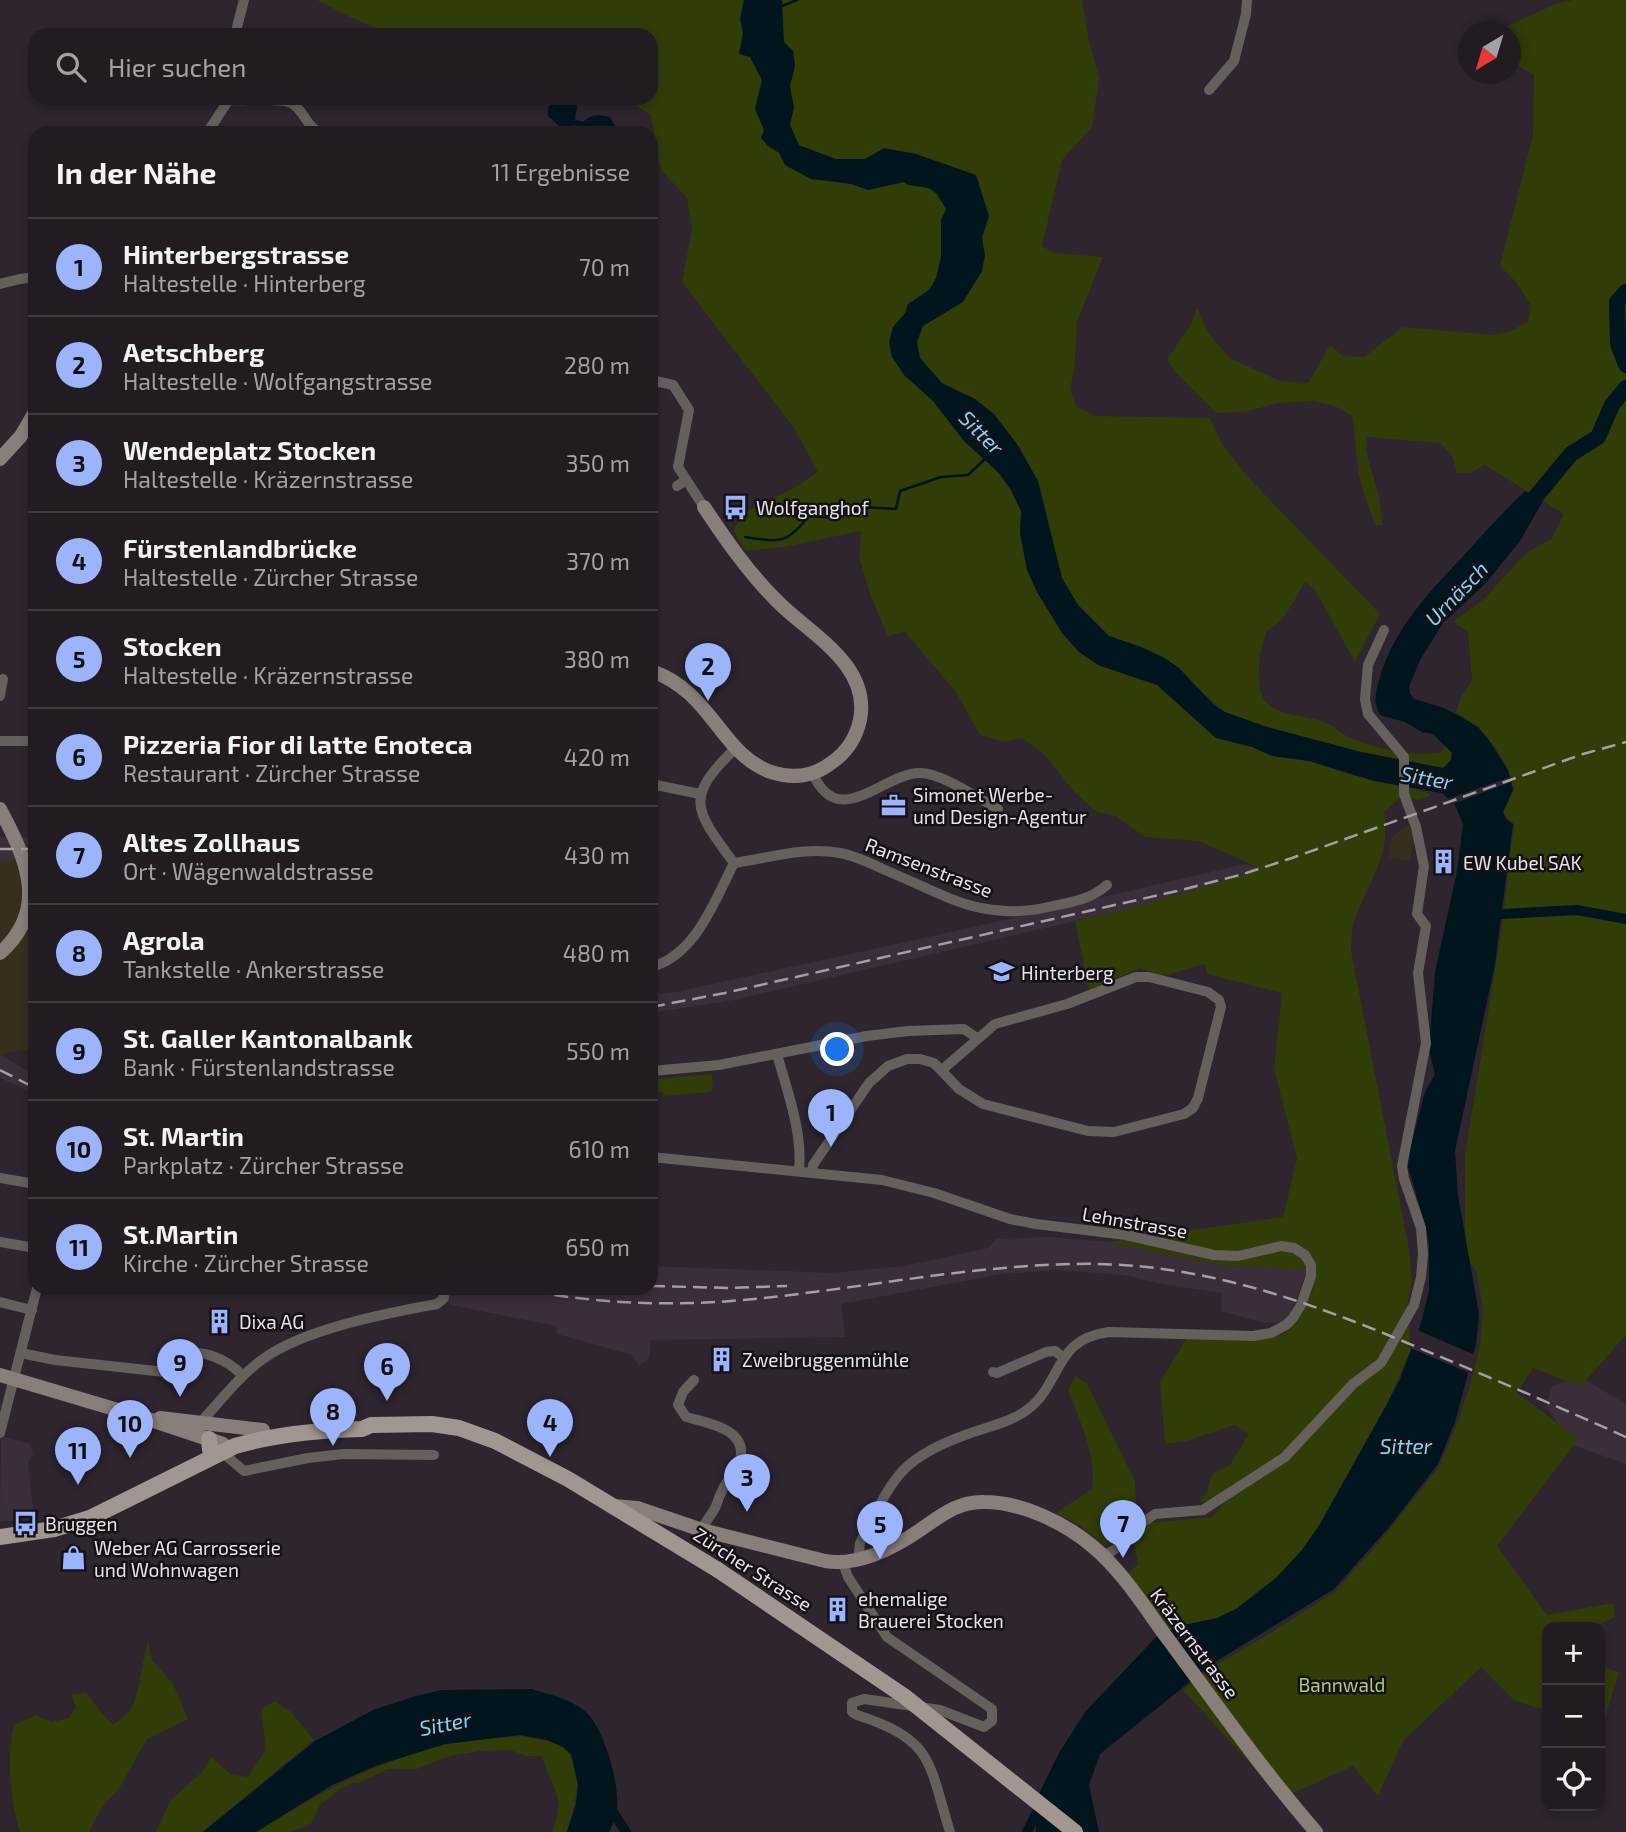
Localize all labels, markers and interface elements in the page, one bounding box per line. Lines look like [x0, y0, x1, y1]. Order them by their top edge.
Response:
north arrow [1458, 21, 1521, 84]
search box [28, 28, 658, 105]
icon: search [52, 48, 90, 86]
text: Hier suchen [108, 51, 246, 82]
text: In der Nähe [56, 154, 217, 190]
text: 11 Ergebnisse [492, 158, 630, 186]
text: Hinterbergstrasse [123, 238, 349, 269]
text: 1 [74, 253, 84, 281]
text: 70 m [579, 253, 630, 281]
text: Haltestelle · Hinterberg [123, 269, 365, 297]
text: Aetschberg [123, 336, 264, 367]
text: 2 [72, 351, 86, 379]
text: 280 m [564, 351, 630, 379]
text: Haltestelle · Wolfgangstrasse [123, 367, 432, 395]
water label: Sitter [955, 405, 1010, 460]
text: Wendeplatz Stocken [123, 434, 376, 465]
text: 3 [72, 449, 86, 477]
text: 350 m [566, 449, 630, 477]
text: Haltestelle · Kräzernstrasse [123, 465, 413, 493]
bus stop icon: Wolfganghof [722, 493, 750, 521]
place label: Wolfganghof [756, 496, 870, 519]
text: Fürstenlandbrücke [123, 532, 357, 563]
text: 4 [72, 547, 86, 575]
text: 370 m [566, 547, 630, 575]
water label: Urnäsch [1419, 556, 1493, 630]
text: Haltestelle · Zürcher Strasse [123, 563, 418, 591]
text: Stocken [123, 630, 222, 661]
pin: 2 [685, 643, 731, 701]
text: 5 [73, 645, 85, 673]
text: 380 m [564, 645, 630, 673]
text: Haltestelle · Kräzernstrasse [123, 661, 413, 689]
text: Pizzeria Fior di latte Enoteca [123, 728, 473, 759]
text: 6 [72, 743, 86, 771]
text: 420 m [564, 743, 630, 771]
text: Restaurant · Zürcher Strasse [123, 759, 420, 787]
water label: Sitter [1399, 760, 1456, 794]
place label: Simonet Werbe- und Design-Agentur [913, 783, 1087, 828]
office icon: Simonet Werbe- und Design-Agentur [879, 791, 907, 819]
text: Altes Zollhaus [123, 826, 300, 857]
street label: Ramsenstrasse [862, 832, 996, 902]
text: 7 [73, 841, 85, 869]
text: 430 m [564, 841, 630, 869]
building icon: EW Kubel SAK [1429, 848, 1457, 876]
place label: EW Kubel SAK [1463, 851, 1582, 874]
text: Ort · Wägenwaldstrasse [123, 857, 374, 885]
text: Agrola [123, 924, 205, 955]
text: 8 [72, 939, 86, 967]
text: 480 m [563, 939, 630, 967]
text: Tankstelle · Ankerstrasse [123, 955, 384, 983]
school or university icon: Hinterberg [987, 958, 1015, 986]
place label: Hinterberg [1021, 961, 1114, 984]
text: St. Galler Kantonalbank [123, 1022, 413, 1053]
your location [820, 1032, 854, 1066]
text: 9 [72, 1037, 86, 1065]
text: 550 m [566, 1037, 630, 1065]
text: Bank · Fürstenlandstrasse [123, 1053, 395, 1081]
pin: 1 [808, 1089, 854, 1147]
text: St. Martin [123, 1120, 244, 1151]
text: 10 [67, 1135, 91, 1163]
text: 610 m [569, 1135, 630, 1163]
text: Parkplatz · Zürcher Strasse [123, 1151, 404, 1179]
street label: Lehnstrasse [1081, 1201, 1189, 1243]
text: St.Martin [123, 1218, 238, 1249]
text: 11 [69, 1233, 89, 1261]
text: 650 m [565, 1233, 630, 1261]
text: Kirche · Zürcher Strasse [123, 1249, 369, 1277]
building icon: Dixa AG [205, 1307, 233, 1335]
place label: Dixa AG [239, 1310, 304, 1333]
pin: 9 [157, 1339, 203, 1397]
pin: 6 [364, 1343, 410, 1401]
building icon: Zweibruggenmühle [708, 1345, 736, 1373]
place label: Zweibruggenmühle [742, 1348, 909, 1371]
pin: 8 [310, 1388, 356, 1446]
pin: 4 [527, 1399, 573, 1457]
pin: 10 [107, 1400, 153, 1458]
pin: 11 [55, 1427, 101, 1485]
water label: Sitter [1380, 1433, 1433, 1458]
pin: 3 [724, 1454, 770, 1512]
pin: 7 [1100, 1500, 1146, 1558]
pin: 5 [857, 1501, 903, 1559]
bus stop icon: Bruggen [11, 1509, 39, 1537]
place label: Bruggen [45, 1512, 118, 1535]
street label: Zürcher Strasse [690, 1522, 816, 1616]
place label: Weber AG Carrosserie und Wohnwagen [94, 1536, 281, 1581]
shop icon: Weber AG Carrosserie und Wohnwagen [60, 1544, 88, 1572]
street label: Kräzernstrasse [1146, 1583, 1244, 1703]
place label: ehemalige Brauerei Stocken [858, 1587, 1004, 1632]
building icon: ehemalige Brauerei Stocken [824, 1595, 852, 1623]
map controls [1542, 1622, 1605, 1811]
button: + [1542, 1622, 1605, 1685]
park label: Bannwald [1299, 1673, 1385, 1696]
button: − [1542, 1685, 1605, 1748]
water label: Sitter [417, 1706, 474, 1740]
button: locate [1542, 1748, 1605, 1811]

